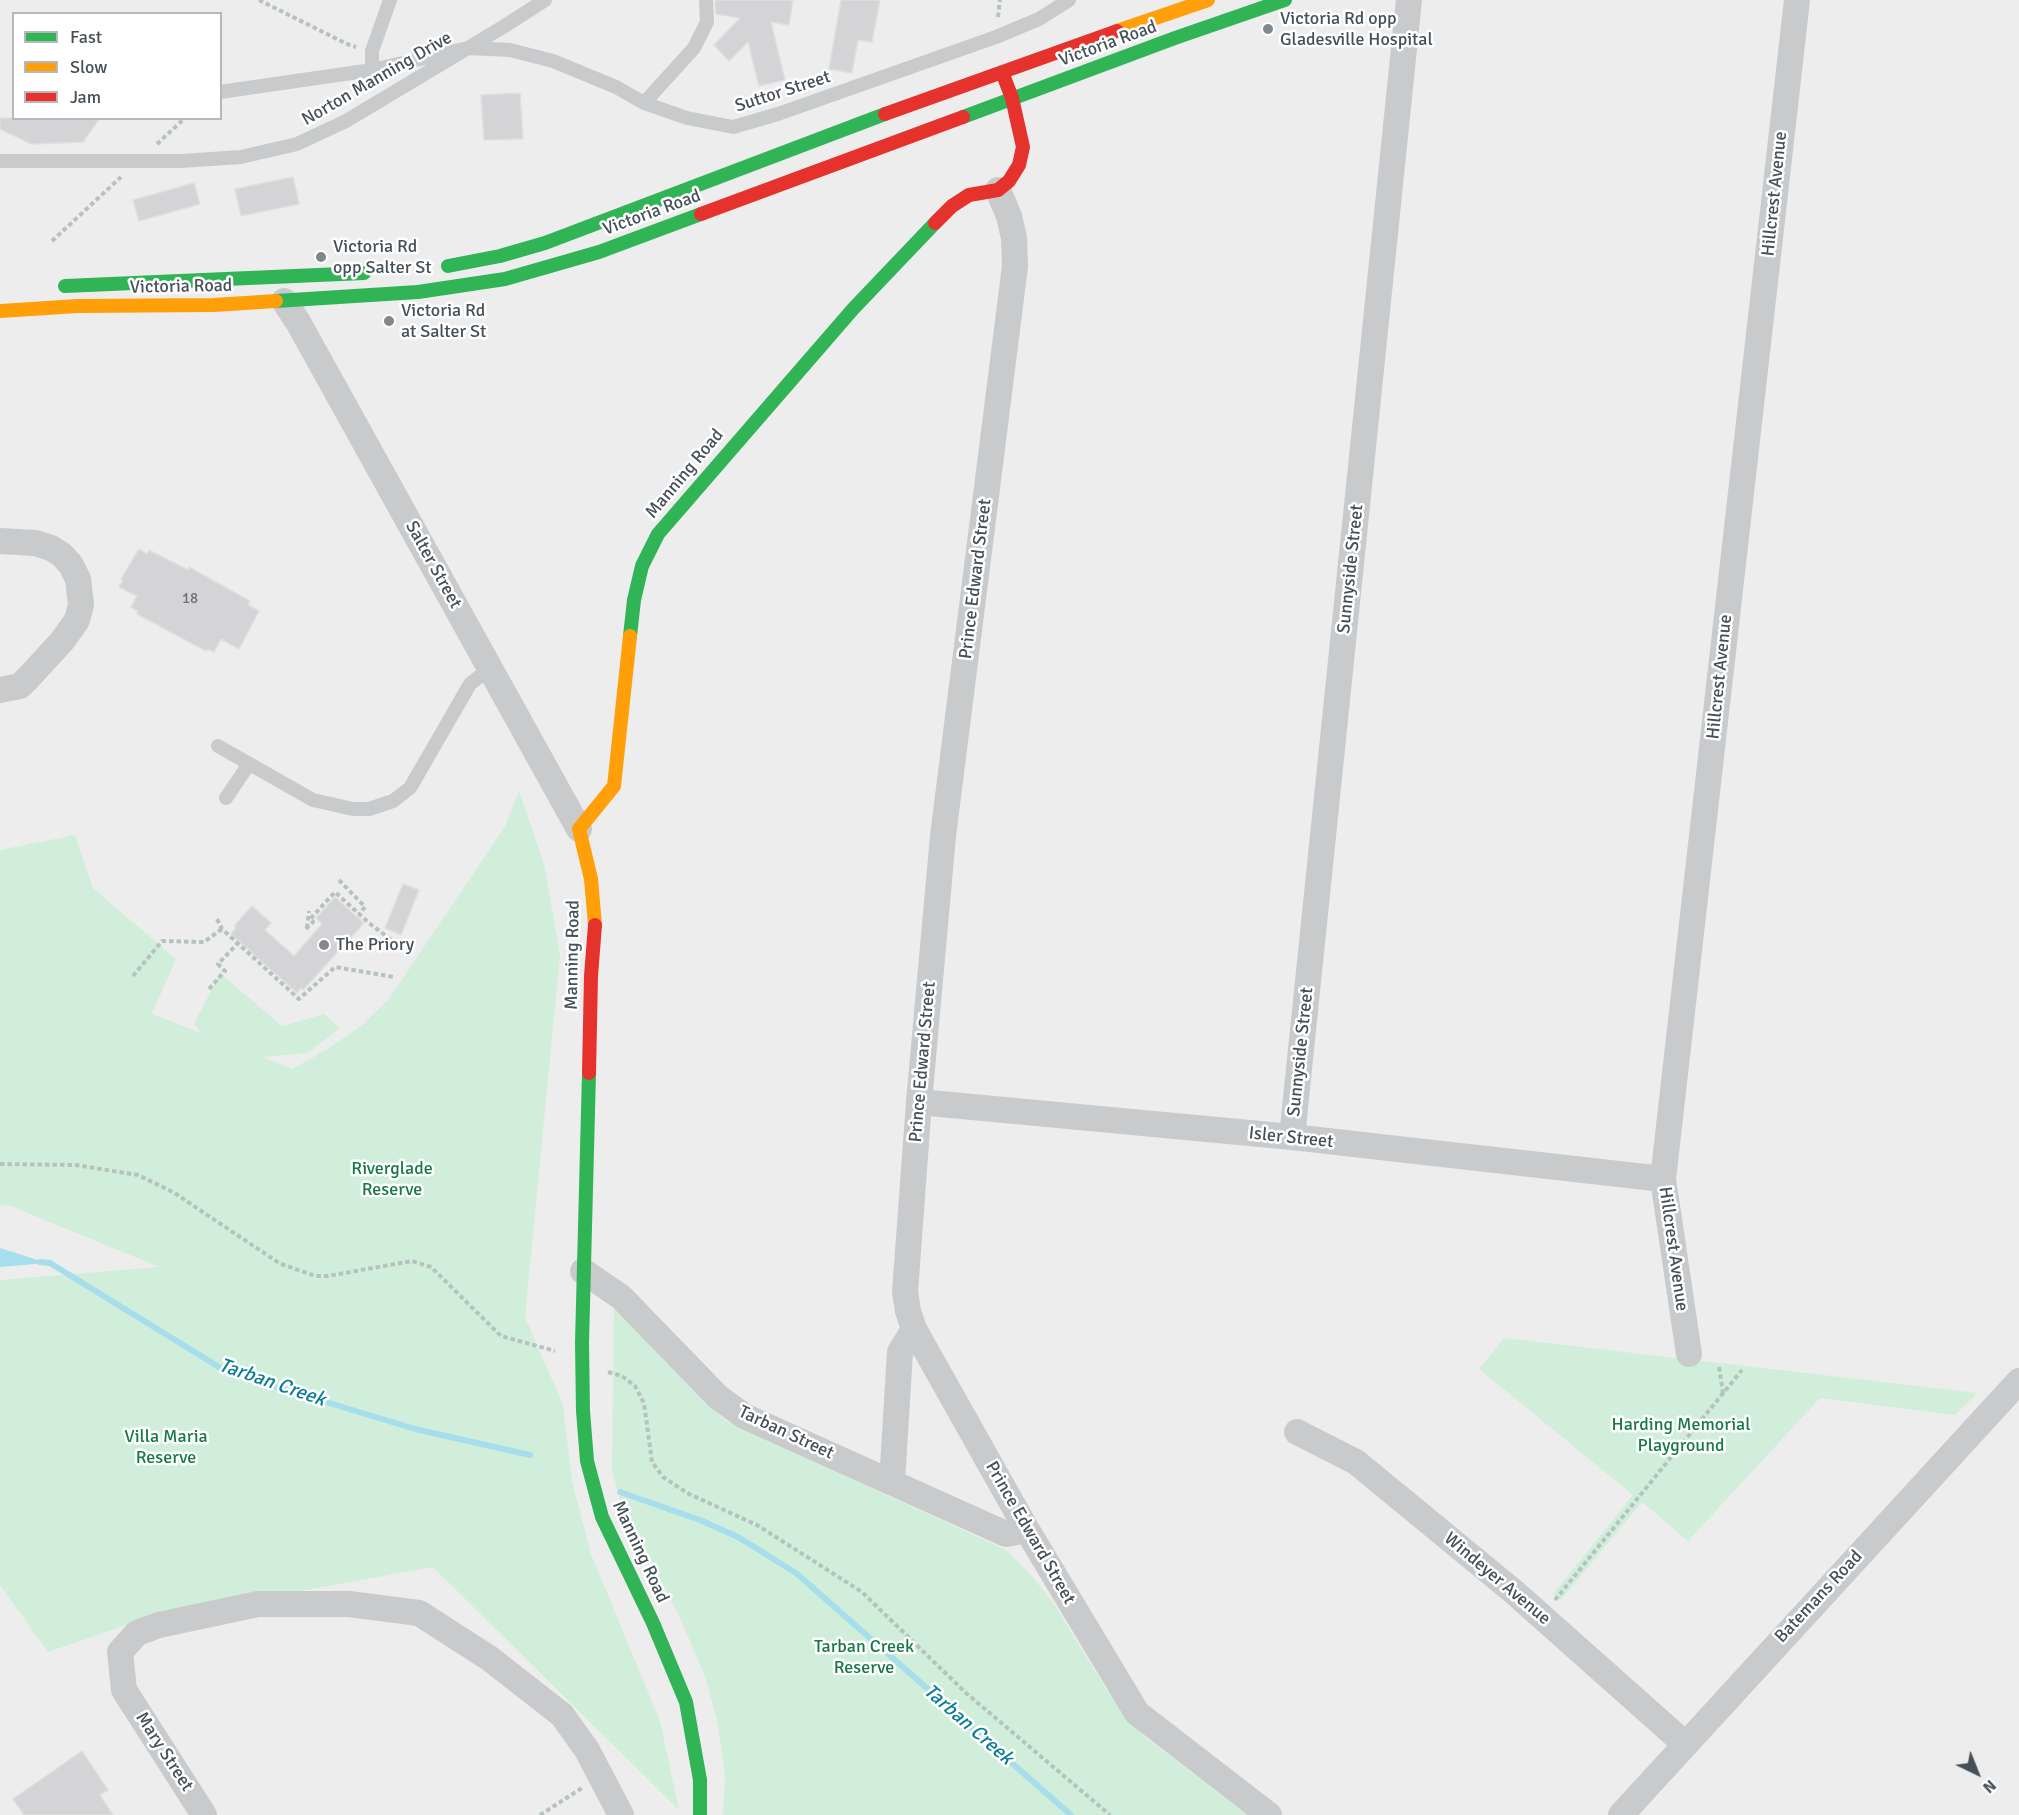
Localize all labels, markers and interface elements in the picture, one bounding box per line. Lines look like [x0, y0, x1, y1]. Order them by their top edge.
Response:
place label: Victoria Rd opp Gladesville Hospital [1280, 8, 1433, 50]
legend [12, 12, 222, 120]
street label: Victoria Road [1056, 16, 1160, 72]
marker: Victoria Rd opp Gladesville Hospital [1261, 22, 1275, 36]
text: Fast [70, 26, 102, 48]
street label: Norton Manning Drive [298, 27, 456, 131]
text: Slow [70, 56, 107, 78]
street label: Suttor Street [733, 66, 833, 118]
text: Jam [70, 86, 101, 108]
street label: Hillcrest Avenue [1758, 130, 1792, 258]
street label: Victoria Road [600, 185, 704, 241]
place label: Victoria Rd opp Salter St [333, 236, 432, 278]
marker: Victoria Rd opp Salter St [314, 250, 328, 264]
street label: Victoria Road [130, 275, 232, 299]
place label: Victoria Rd at Salter St [401, 300, 486, 342]
marker: Victoria Rd at Salter St [382, 314, 396, 328]
street label: Manning Road [641, 425, 729, 523]
street label: Prince Edward Street [955, 498, 997, 660]
street label: Sunnyside Street [1333, 503, 1369, 635]
street label: Salter Street [400, 517, 466, 613]
house number: 18 [182, 590, 198, 608]
street label: Hillcrest Avenue [1703, 613, 1737, 741]
street label: Manning Road [561, 900, 585, 1010]
place label: The Priory [336, 934, 414, 956]
marker: The Priory [317, 938, 331, 952]
street label: Prince Edward Street [905, 981, 941, 1143]
street label: Sunnyside Street [1283, 986, 1319, 1118]
street label: Isler Street [1248, 1123, 1334, 1153]
park label: Riverglade Reserve [351, 1158, 433, 1200]
street label: Hillcrest Avenue [1654, 1185, 1692, 1313]
water label: Tarban Creek [216, 1354, 328, 1412]
street label: Tarban Street [735, 1402, 837, 1464]
park label: Harding Memorial Playground [1612, 1414, 1750, 1456]
park label: Villa Maria Reserve [124, 1426, 208, 1468]
street label: Prince Edward Street [980, 1458, 1080, 1608]
street label: Manning Road [607, 1498, 673, 1606]
street label: Windeyer Avenue [1439, 1528, 1555, 1630]
street label: Batemans Road [1771, 1546, 1867, 1648]
park label: Tarban Creek Reserve [814, 1636, 914, 1678]
water label: Tarban Creek [918, 1680, 1018, 1770]
street label: Mary Street [130, 1708, 198, 1796]
north arrow [1947, 1743, 2007, 1803]
text: N [1978, 1775, 2000, 1797]

